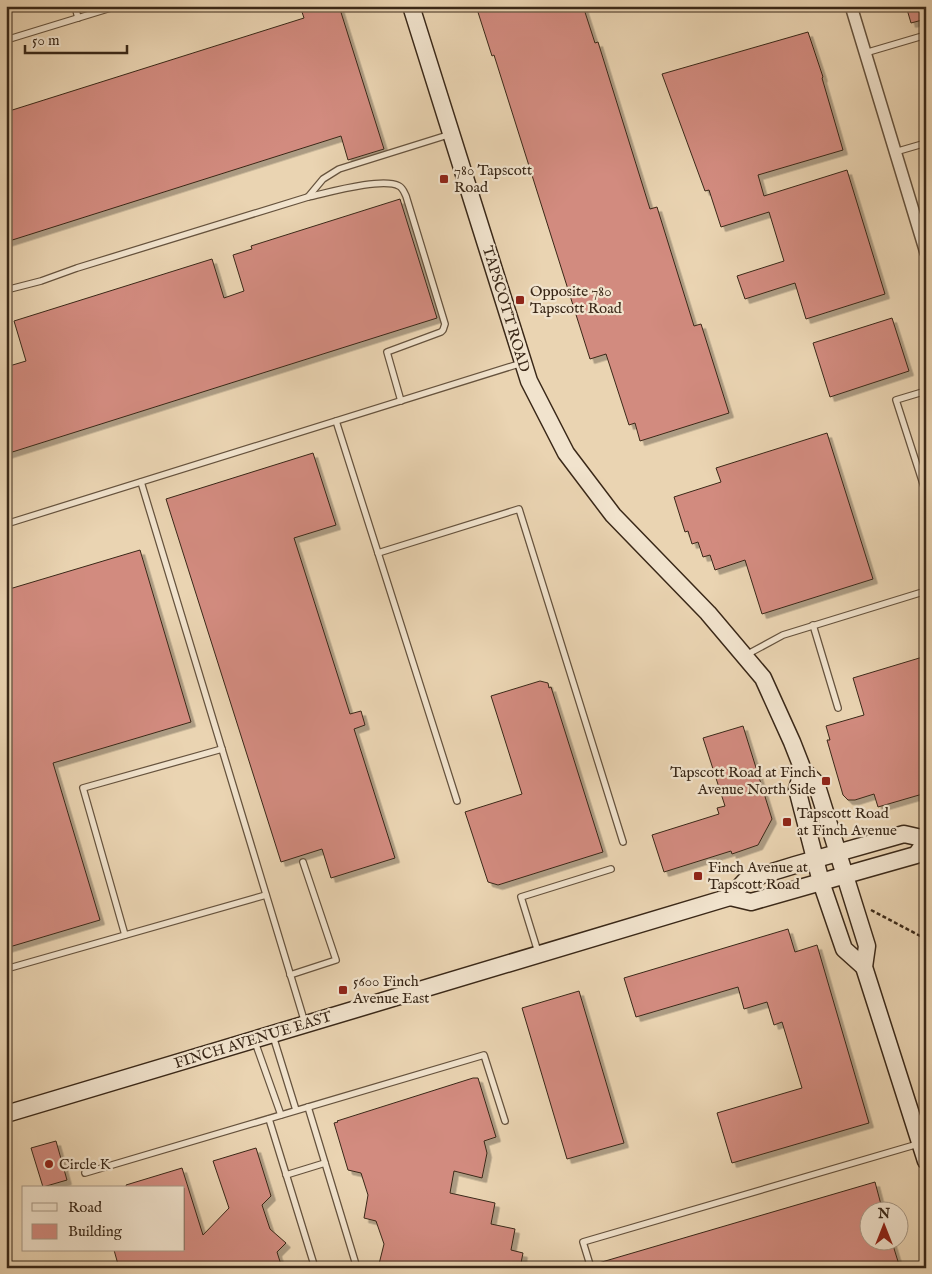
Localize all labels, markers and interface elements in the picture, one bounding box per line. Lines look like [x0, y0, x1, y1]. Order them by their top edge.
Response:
scale bar [25, 22, 128, 54]
text: 50 m [32, 31, 60, 50]
place label: 780 Tapscott Road [454, 161, 532, 197]
marker: 780 Tapscott Road [438, 173, 450, 185]
street label: TAPSCOTT ROAD [478, 244, 534, 374]
place label: Opposite 780 Tapscott Road [530, 282, 623, 318]
marker: Opposite 780 Tapscott Road [514, 294, 526, 306]
place label: Tapscott Road at Finch Avenue North Side [670, 763, 816, 799]
marker: Tapscott Road at Finch Avenue North Side [820, 775, 832, 787]
place label: Tapscott Road at Finch Avenue [797, 804, 897, 840]
marker: Tapscott Road at Finch Avenue [781, 816, 793, 828]
place label: Finch Avenue at Tapscott Road [708, 858, 808, 894]
marker: Finch Avenue at Tapscott Road [692, 870, 704, 882]
place label: 5600 Finch Avenue East [352, 972, 429, 1008]
marker: 5600 Finch Avenue East [337, 984, 349, 996]
street label: FINCH AVENUE EAST [172, 1007, 334, 1073]
place label: Circle K [59, 1155, 111, 1174]
marker: Circle K [43, 1158, 55, 1170]
legend [22, 1186, 185, 1252]
text: Road [68, 1198, 103, 1217]
north arrow [860, 1202, 910, 1252]
text: N [877, 1205, 890, 1223]
text: Building [68, 1222, 123, 1241]

